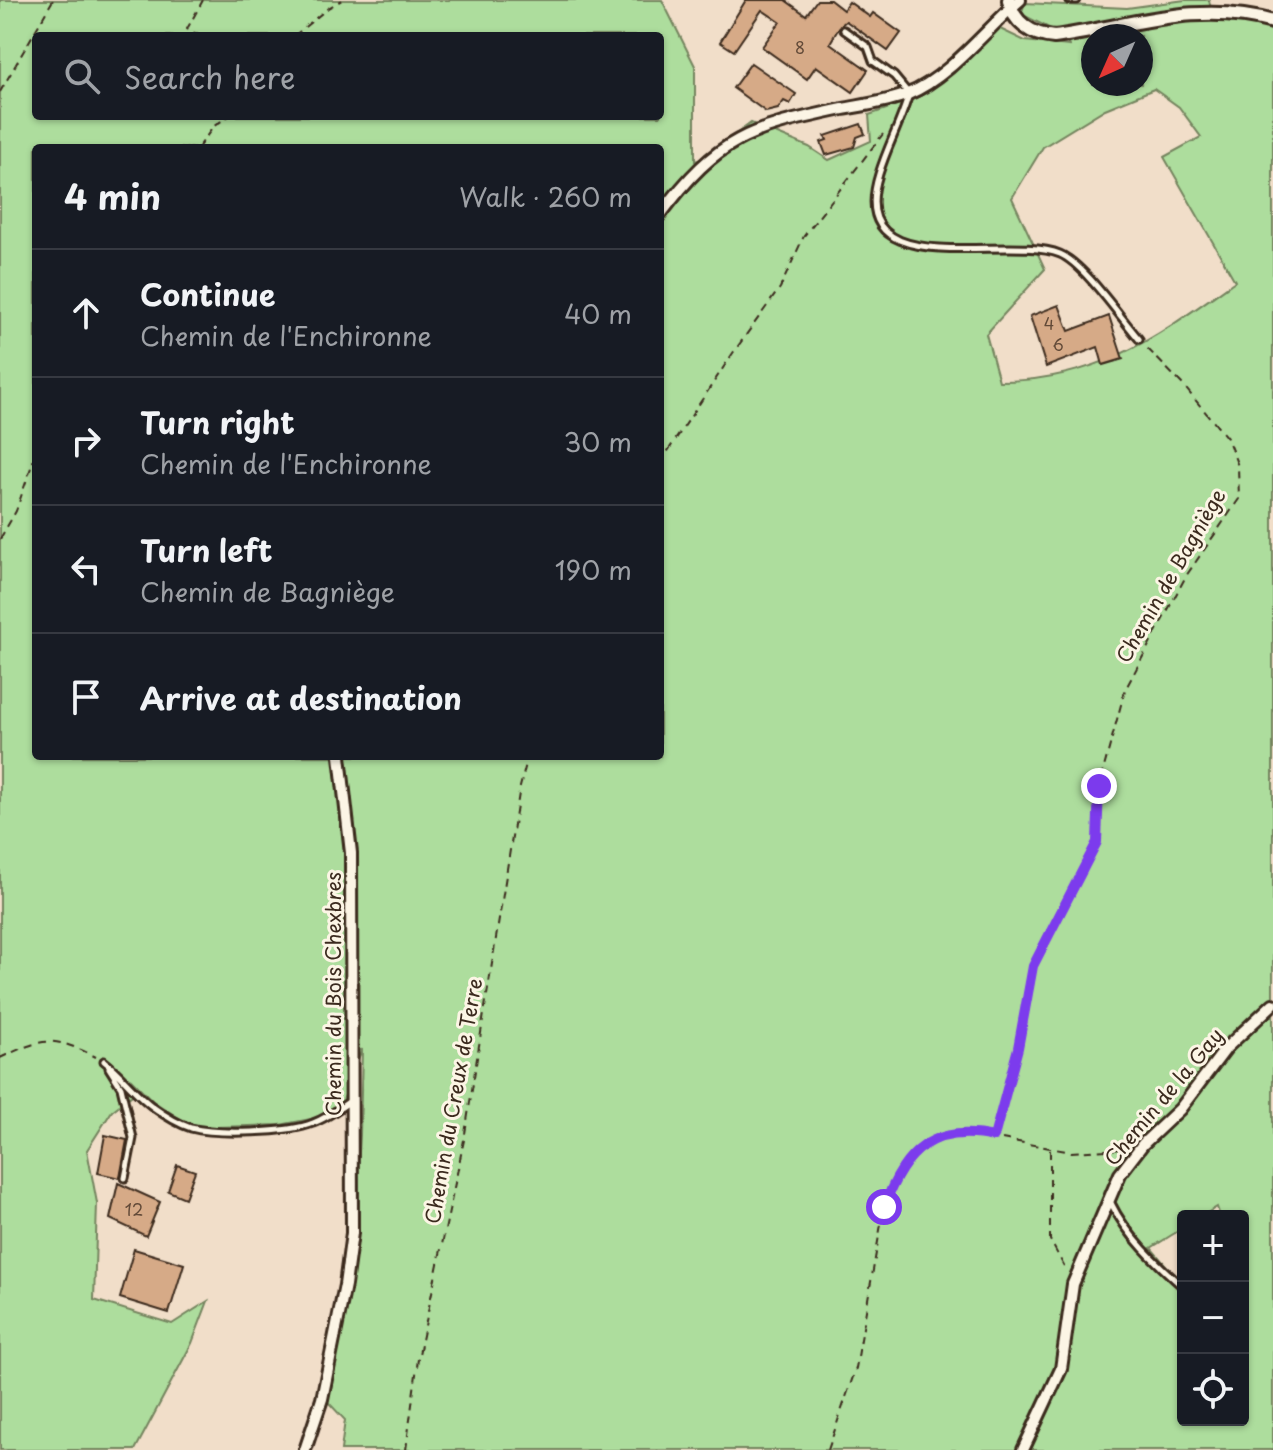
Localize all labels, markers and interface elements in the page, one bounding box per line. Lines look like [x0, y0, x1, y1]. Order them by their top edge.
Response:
north arrow [1081, 24, 1153, 96]
search box [32, 32, 664, 120]
house number: 8 [795, 35, 805, 59]
icon: search [60, 54, 104, 98]
text: Search here [124, 54, 296, 99]
text: 4 min [64, 170, 161, 222]
text: Walk · 260 m [459, 177, 632, 216]
text: Continue [140, 271, 275, 316]
icon: ahead [64, 291, 108, 335]
text: 40 m [564, 294, 632, 333]
house number: 4 [1044, 311, 1054, 335]
text: Chemin de l'Enchironne [140, 316, 432, 355]
house number: 6 [1052, 332, 1064, 356]
text: Turn right [140, 399, 295, 444]
icon: right [64, 419, 108, 463]
text: 30 m [564, 422, 632, 461]
text: Chemin de l'Enchironne [140, 444, 432, 483]
street label: Chemin de Bagniège [1108, 483, 1232, 668]
text: Turn left [140, 527, 272, 572]
icon: left [64, 547, 108, 591]
text: 190 m [555, 550, 632, 589]
text: Chemin de Bagniège [140, 572, 395, 611]
icon: arrive [64, 675, 108, 719]
text: Arrive at destination [140, 675, 462, 720]
route end [1081, 768, 1117, 804]
street label: Chemin du Bois Chexbres [318, 872, 348, 1116]
street label: Chemin du Creux de Terre [417, 976, 489, 1226]
street label: Chemin de la Gay [1097, 1021, 1230, 1172]
route start [866, 1189, 902, 1225]
house number: 12 [125, 1197, 143, 1221]
map controls [1177, 1210, 1249, 1426]
button: + [1177, 1210, 1249, 1282]
button: − [1177, 1282, 1249, 1354]
button: locate [1177, 1354, 1249, 1426]

